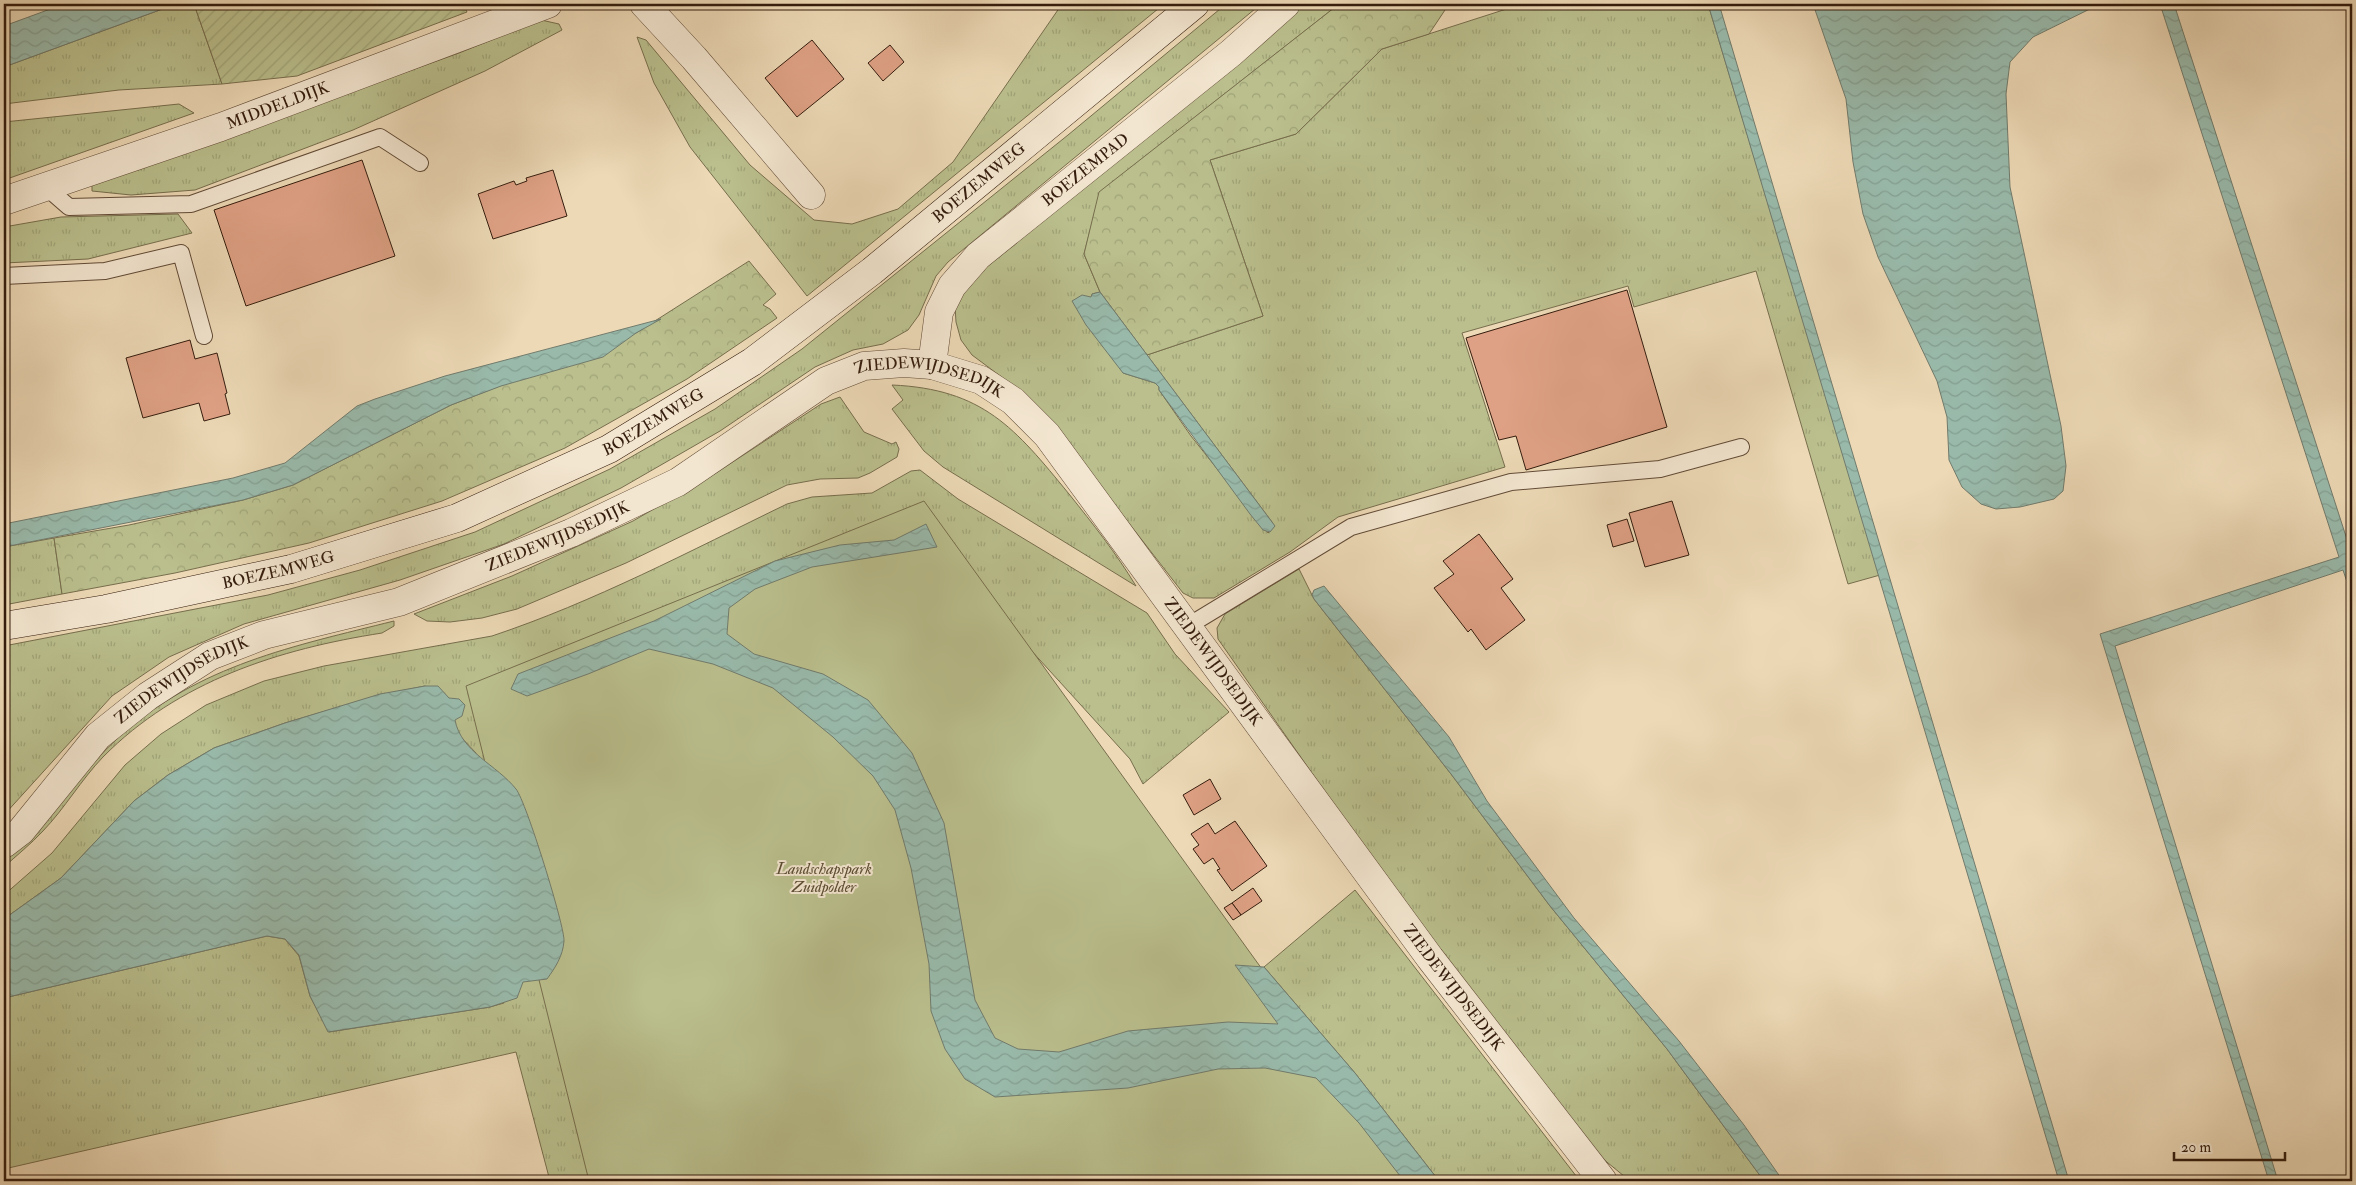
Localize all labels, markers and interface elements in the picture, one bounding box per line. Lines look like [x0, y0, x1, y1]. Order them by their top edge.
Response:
street label: MIDDELDIJK [224, 77, 333, 134]
street label: BOEZEMPAD [1038, 129, 1133, 211]
street label: BOEZEMWEG [928, 138, 1030, 227]
street label: ZIEDEWIJDSEDIJK [852, 353, 1008, 403]
street label: BOEZEMWEG [600, 384, 708, 461]
street label: ZIEDEWIJDSEDIJK [483, 496, 633, 576]
street label: BOEZEMWEG [220, 546, 337, 594]
street label: ZIEDEWIJDSEDIJK [1159, 594, 1267, 730]
street label: ZIEDEWIJDSEDIJK [111, 632, 252, 729]
park label: Landschapspark Zuidpolder [775, 859, 872, 897]
street label: ZIEDEWIJDSEDIJK [1399, 920, 1509, 1055]
scale bar [2174, 1130, 2285, 1162]
text: 20 m [2181, 1138, 2211, 1157]

